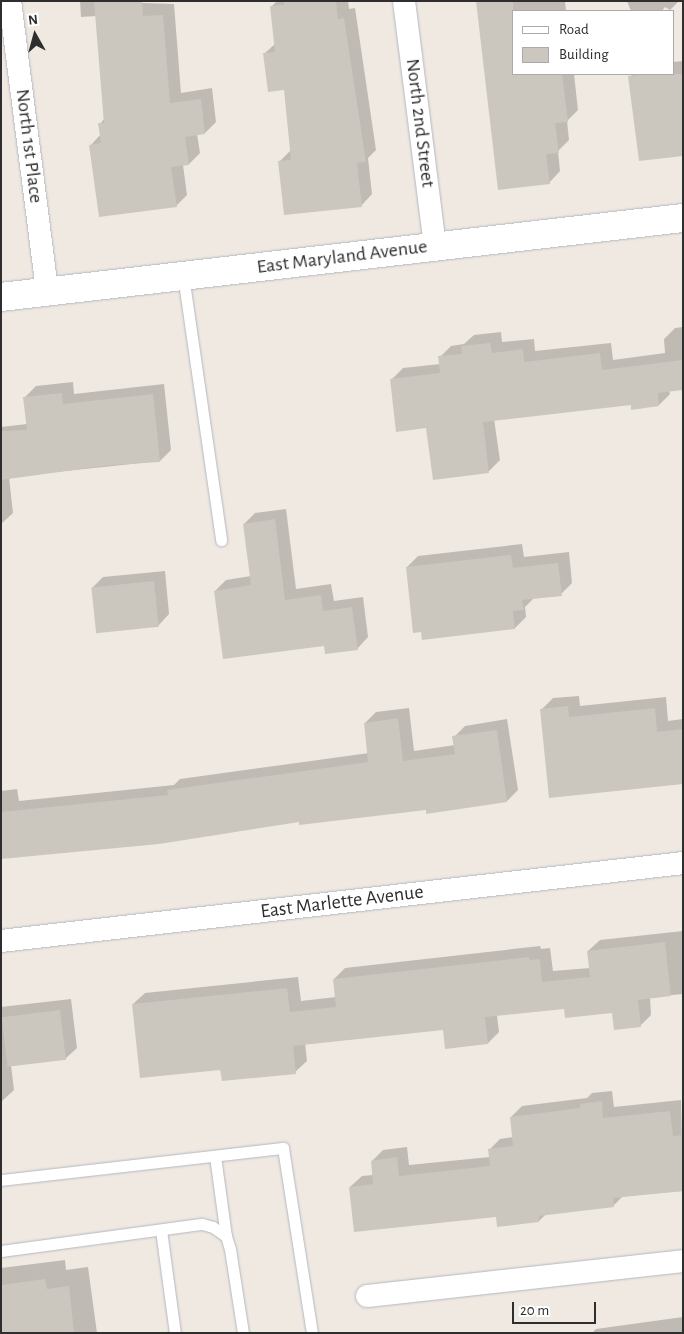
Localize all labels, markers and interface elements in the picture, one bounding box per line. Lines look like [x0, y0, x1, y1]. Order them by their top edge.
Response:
north arrow [10, 10, 60, 60]
legend [512, 10, 674, 75]
text: N [27, 13, 39, 28]
text: Road [559, 22, 589, 37]
text: Building [559, 47, 609, 62]
street label: North 2nd Street [400, 57, 440, 189]
street label: North 1st Place [10, 88, 48, 204]
street label: East Maryland Avenue [255, 235, 429, 279]
street label: East Marlette Avenue [259, 880, 425, 924]
scale bar [514, 1292, 598, 1324]
text: 20 m [520, 1303, 549, 1318]

